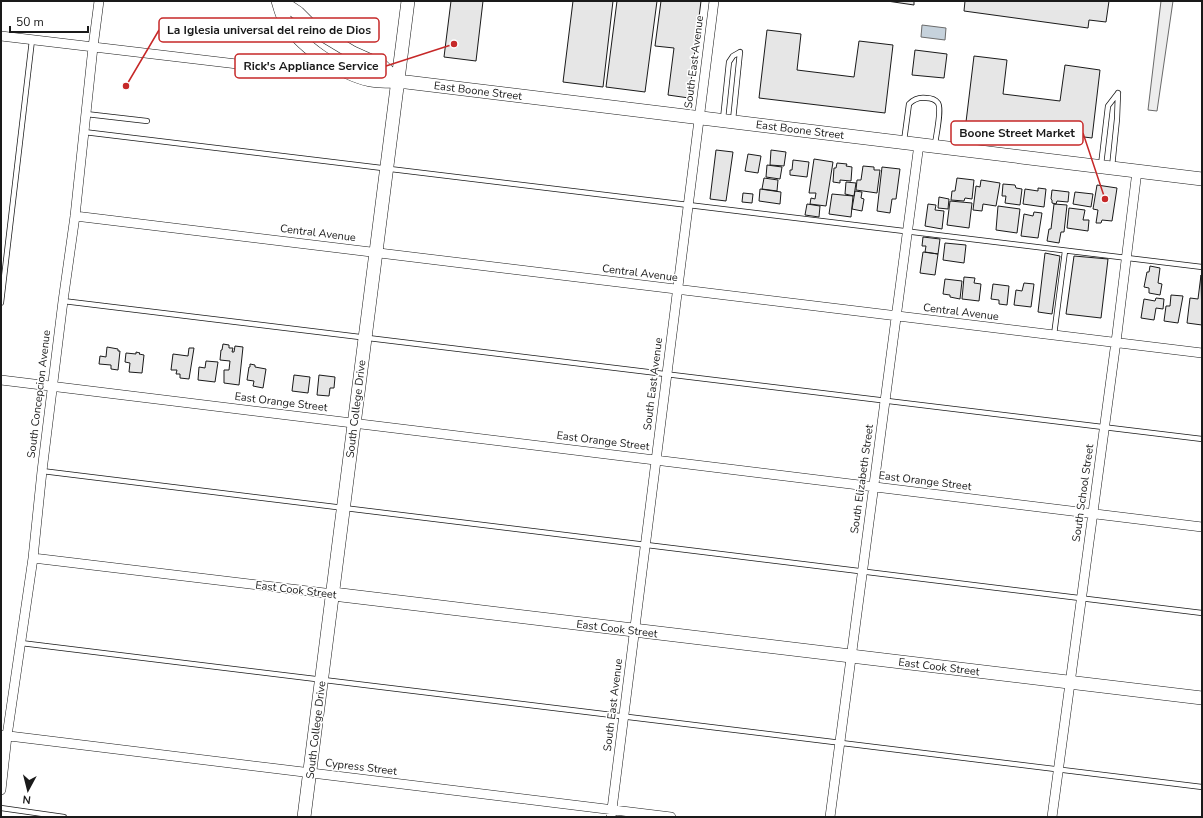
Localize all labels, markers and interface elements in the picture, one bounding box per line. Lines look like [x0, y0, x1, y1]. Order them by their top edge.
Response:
scale bar [10, 8, 88, 34]
text: 50 m [16, 14, 44, 30]
street label: South East Avenue [681, 15, 707, 109]
callout: La Iglesia universal del reino de Dios [159, 18, 379, 42]
text: La Iglesia universal del reino de Dios [167, 22, 371, 38]
callout: Rick's Appliance Service [235, 54, 386, 78]
text: Rick's Appliance Service [243, 58, 379, 74]
street label: East Boone Street [433, 78, 523, 104]
street label: East Boone Street [755, 117, 845, 143]
callout: Boone Street Market [951, 121, 1083, 145]
text: Boone Street Market [959, 125, 1075, 141]
street label: Central Avenue [279, 221, 357, 245]
street label: Central Avenue [601, 261, 679, 285]
street label: Central Avenue [922, 300, 1000, 324]
street label: South Concepcion Avenue [24, 329, 54, 459]
street label: South East Avenue [640, 337, 666, 431]
street label: South College Drive [343, 359, 369, 459]
street label: East Orange Street [234, 389, 329, 415]
street label: South Elizabeth Street [847, 423, 877, 535]
street label: East Orange Street [556, 428, 651, 454]
street label: South School Street [1069, 443, 1097, 543]
street label: East Orange Street [878, 468, 973, 494]
street label: East Cook Street [255, 578, 338, 602]
street label: East Cook Street [576, 617, 659, 641]
street label: East Cook Street [898, 655, 981, 679]
street label: South East Avenue [600, 658, 626, 752]
street label: South College Drive [303, 680, 329, 780]
street label: Cypress Street [324, 755, 398, 779]
north arrow [8, 770, 48, 810]
text: N [22, 791, 32, 807]

